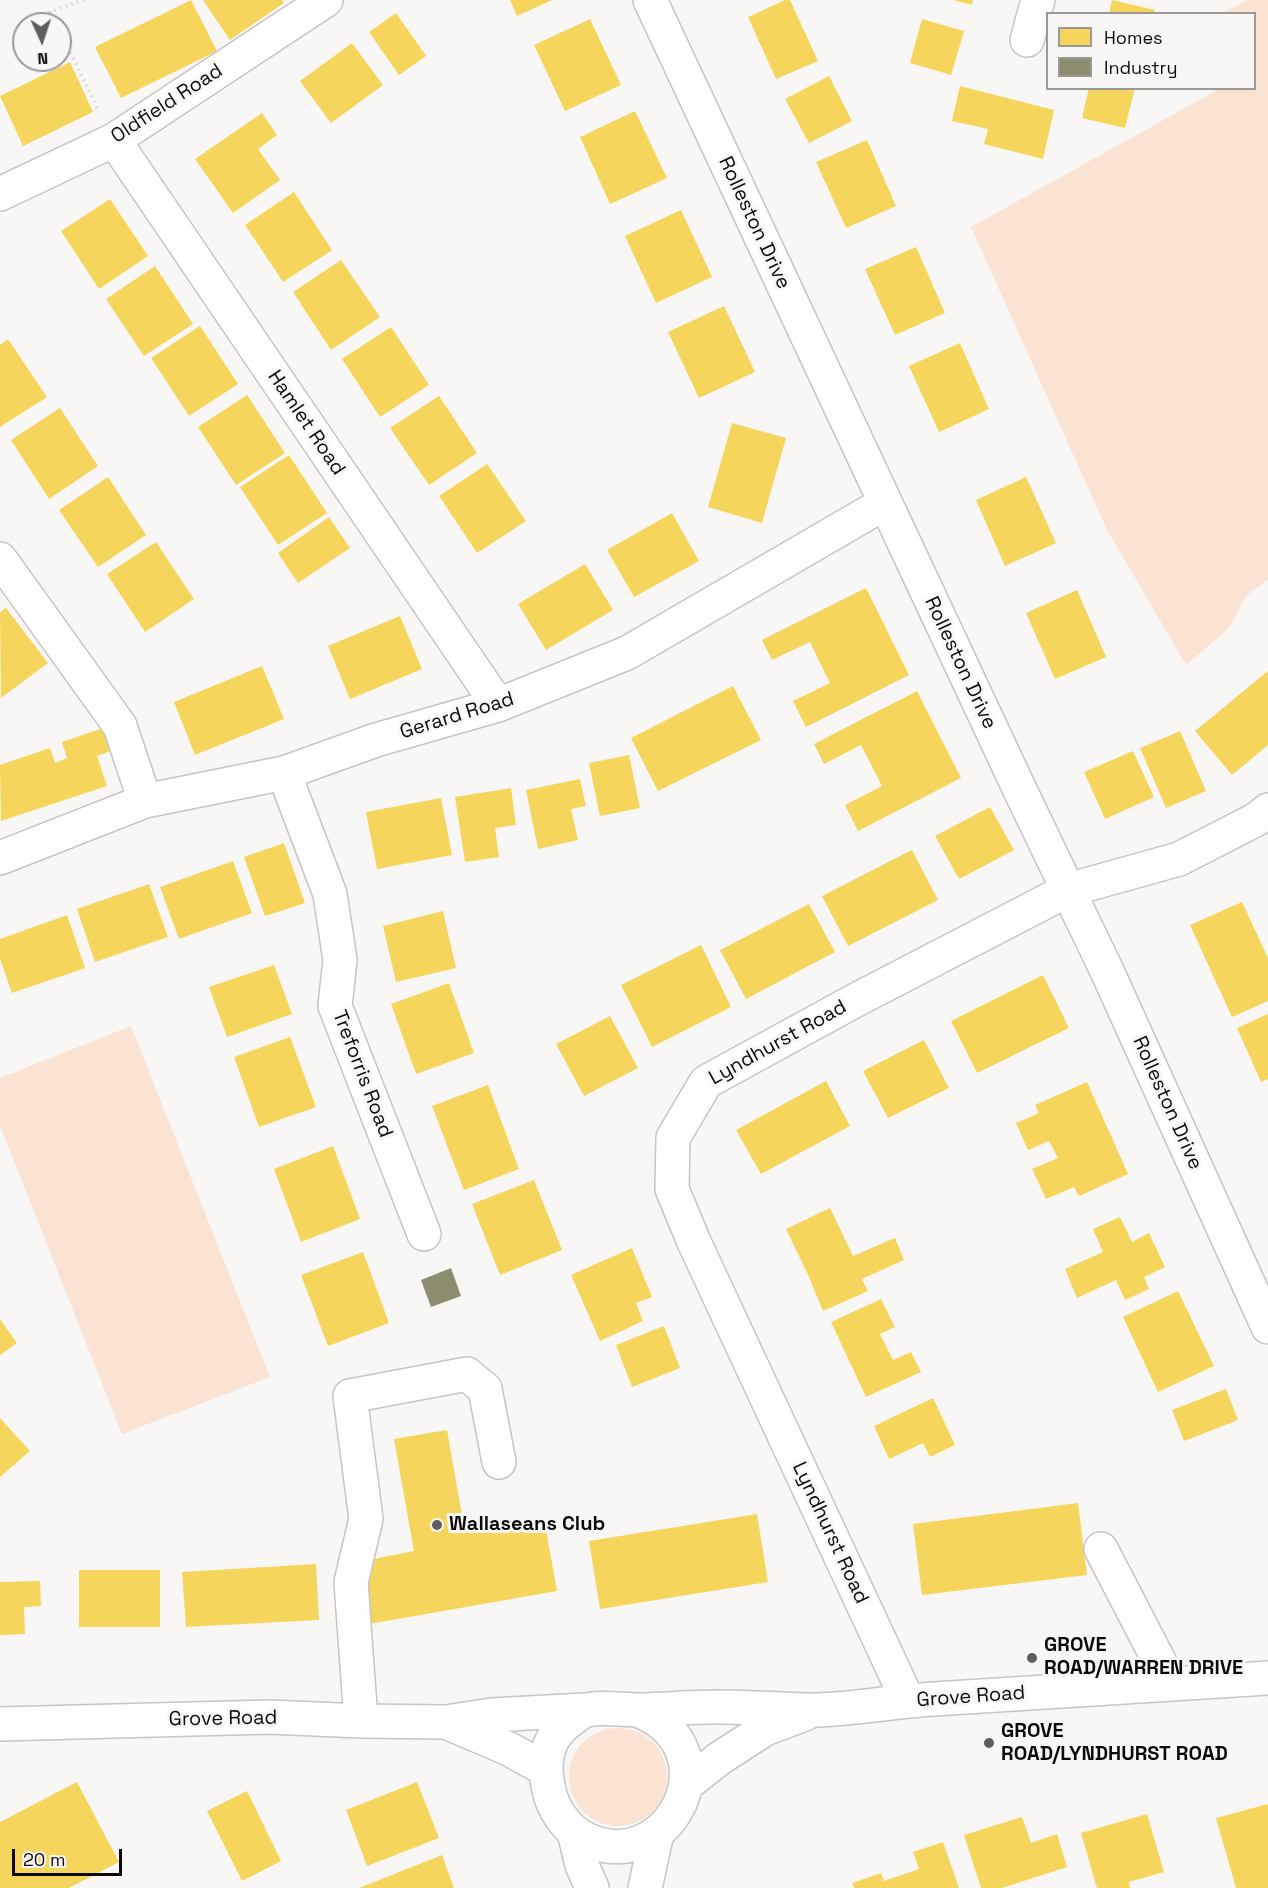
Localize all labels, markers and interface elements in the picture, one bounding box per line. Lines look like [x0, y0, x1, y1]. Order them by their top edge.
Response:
north arrow [12, 12, 72, 72]
legend [1046, 12, 1256, 90]
text: Homes [1104, 26, 1163, 49]
text: N [37, 48, 49, 69]
text: Industry [1104, 56, 1177, 79]
street label: Oldfield Road [107, 59, 227, 149]
street label: Rolleston Drive [713, 153, 795, 293]
street label: Hamlet Road [262, 366, 350, 480]
street label: Rolleston Drive [919, 593, 1001, 733]
street label: Gerard Road [397, 687, 517, 745]
street label: Lyndhurst Road [705, 995, 851, 1091]
street label: Treforris Road [327, 1007, 397, 1141]
street label: Rolleston Drive [1127, 1033, 1207, 1173]
street label: Lyndhurst Road [787, 1458, 873, 1608]
place label: Wallaseans Club [449, 1513, 605, 1537]
marker: Wallaseans Club [430, 1518, 444, 1532]
place label: GROVE ROAD/WARREN DRIVE [1044, 1634, 1243, 1681]
marker: GROVE ROAD/WARREN DRIVE [1025, 1651, 1039, 1665]
street label: Grove Road [916, 1681, 1026, 1713]
street label: Grove Road [168, 1706, 278, 1732]
place label: GROVE ROAD/LYNDHURST ROAD [1001, 1720, 1228, 1767]
marker: GROVE ROAD/LYNDHURST ROAD [982, 1736, 996, 1750]
scale bar [15, 1837, 124, 1875]
text: 20 m [23, 1848, 66, 1871]

